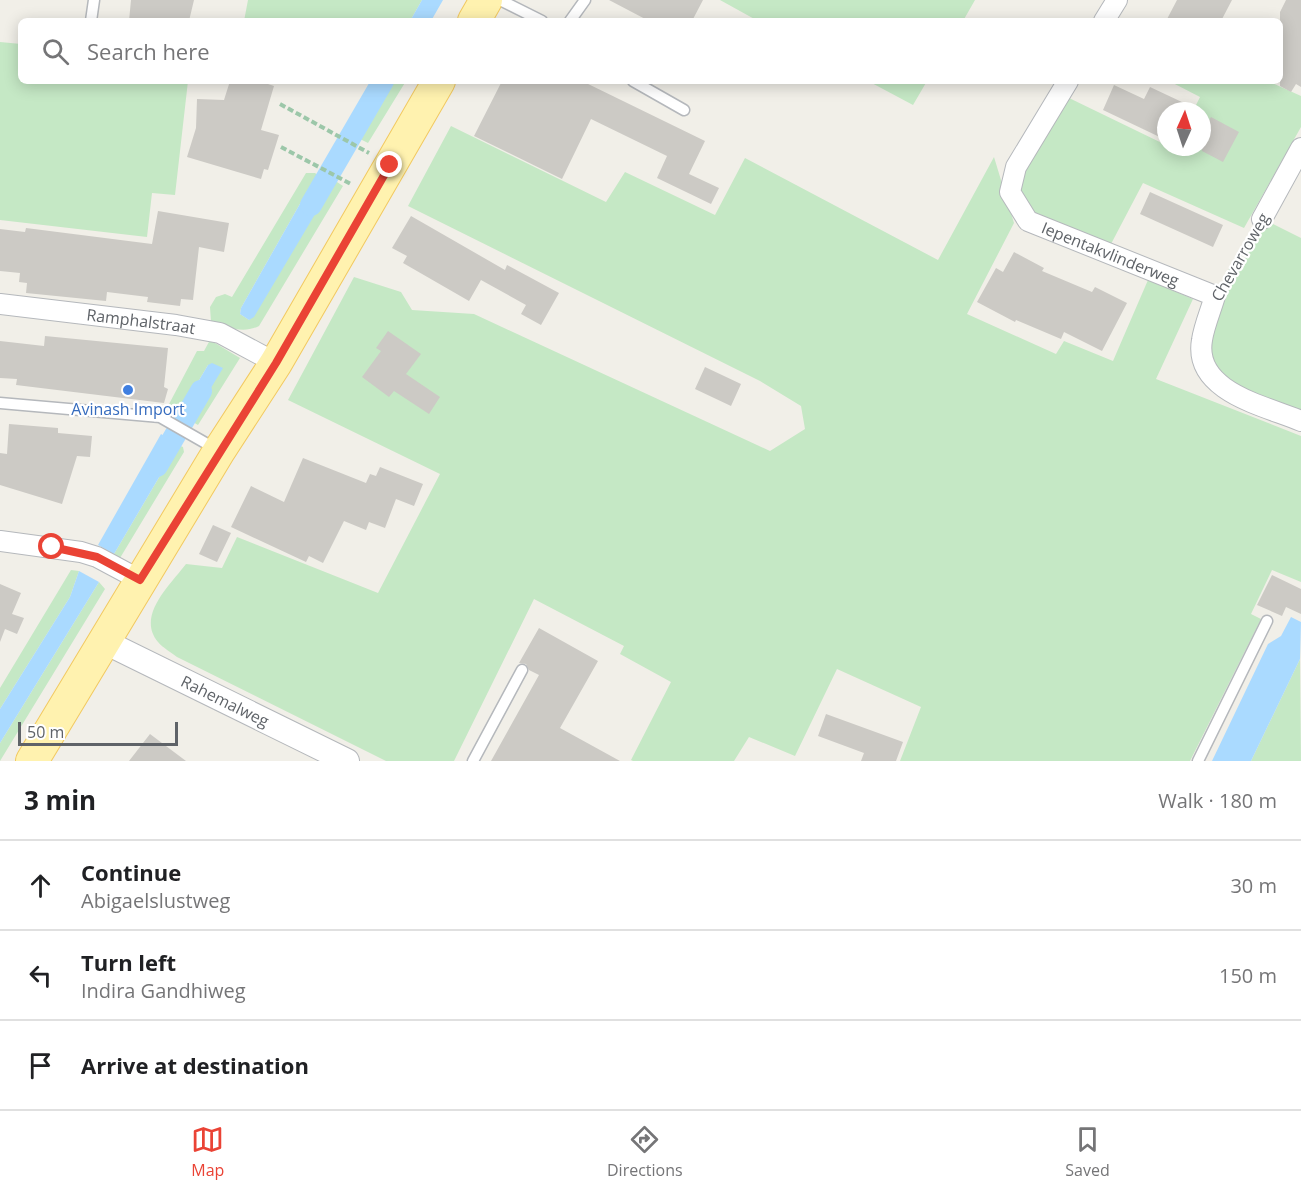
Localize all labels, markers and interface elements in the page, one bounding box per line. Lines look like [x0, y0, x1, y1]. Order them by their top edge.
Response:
search box [18, 18, 1283, 84]
icon: search [39, 35, 72, 68]
text: Search here [87, 36, 210, 66]
north arrow [1157, 102, 1211, 156]
route end [376, 151, 402, 177]
street label: Chevarroweg [1206, 209, 1274, 305]
street label: Iepentakvlinderweg [1038, 217, 1183, 292]
street label: Ramphalstraat [85, 303, 197, 339]
marker: Avinash Import [121, 383, 135, 397]
place label: Avinash Import [71, 398, 185, 420]
route start [38, 533, 64, 559]
street label: Rahemalweg [177, 670, 273, 732]
scale bar [18, 719, 178, 746]
text: 50 m [27, 721, 64, 743]
text: 3 min [24, 782, 96, 818]
text: Walk · 180 m [1158, 787, 1277, 814]
text: Continue [81, 857, 181, 887]
icon: ahead [24, 869, 57, 902]
text: 30 m [1230, 872, 1277, 899]
text: Abigaelslustweg [81, 887, 230, 914]
text: Turn left [81, 947, 176, 977]
icon: left [24, 959, 57, 992]
text: 150 m [1219, 962, 1277, 989]
text: Indira Gandhiweg [81, 977, 246, 1004]
icon: arrive [24, 1049, 57, 1082]
text: Arrive at destination [81, 1050, 309, 1080]
tab: Map [191, 1123, 224, 1181]
tab: Directions [607, 1123, 683, 1181]
tab: Saved [1065, 1123, 1110, 1181]

